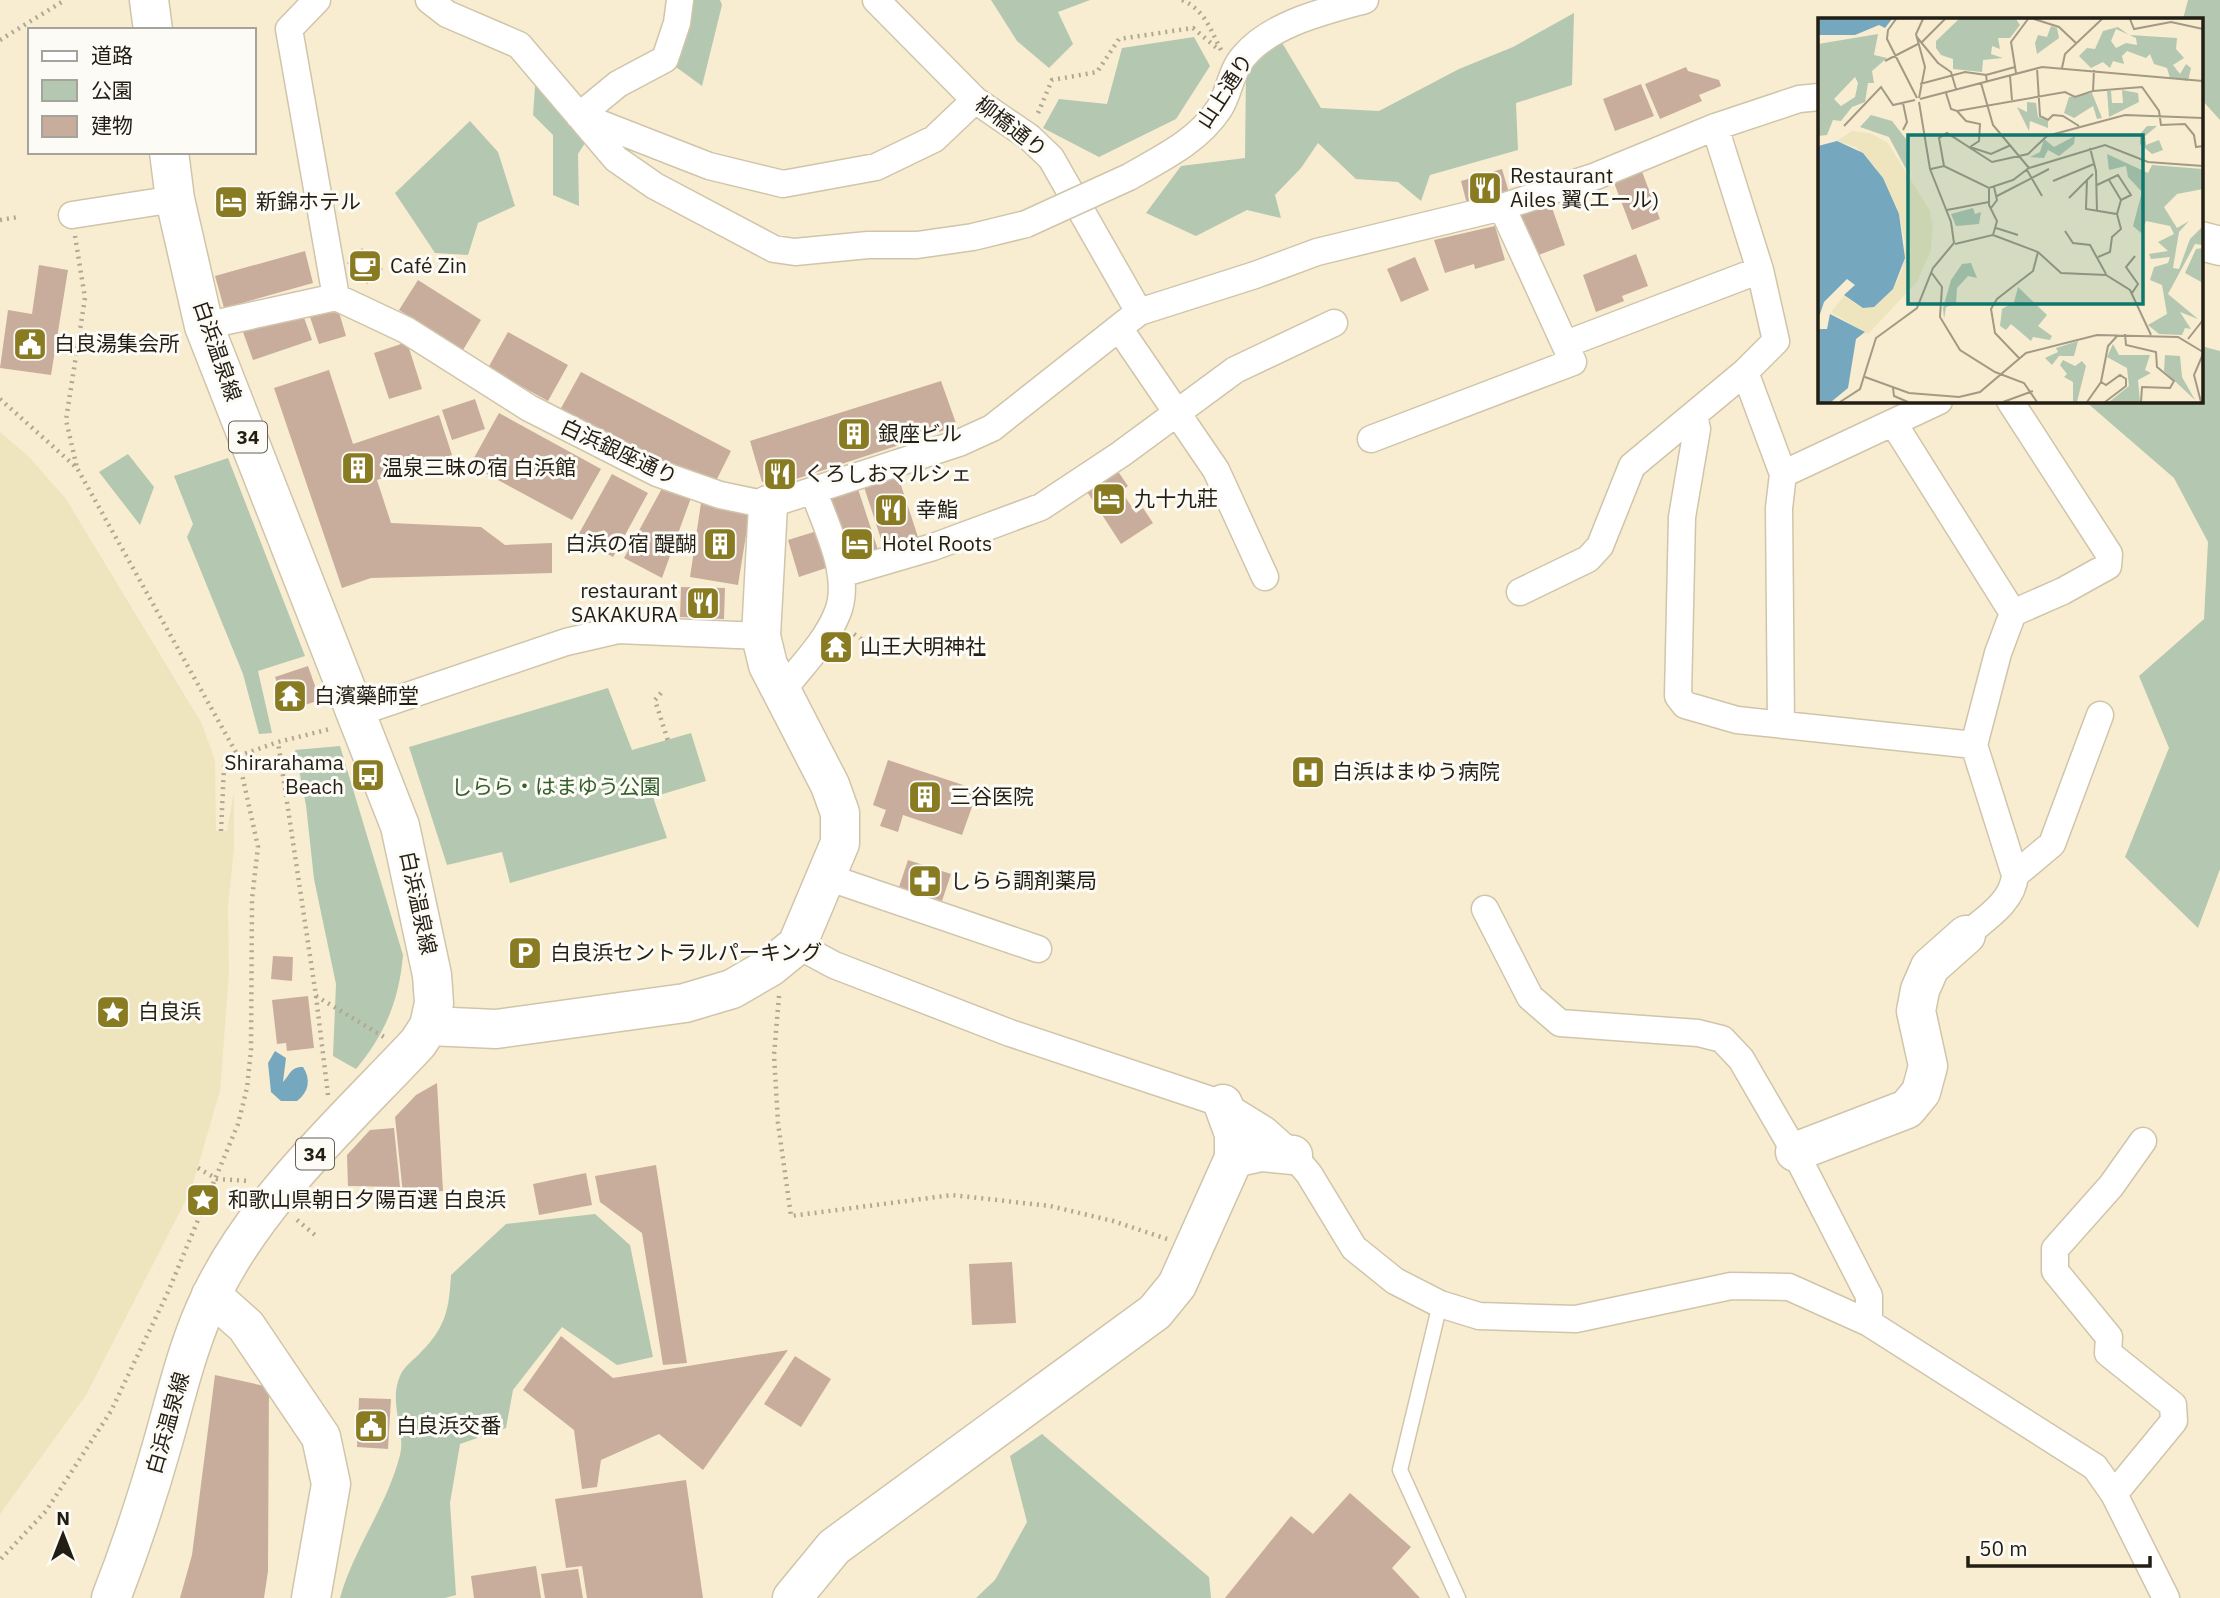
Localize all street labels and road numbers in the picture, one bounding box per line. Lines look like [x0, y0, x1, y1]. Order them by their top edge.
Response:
street label: 山上通り [1190, 48, 1259, 133]
street label: 柳橋通り [970, 89, 1053, 163]
street label: 白浜温泉線 [188, 296, 248, 405]
street label: 白浜銀座通り [556, 412, 682, 490]
road number: 34 [229, 422, 267, 452]
street label: 白浜温泉線 [394, 849, 444, 957]
road number: 34 [296, 1138, 334, 1170]
street label: 白浜温泉線 [139, 1368, 195, 1477]

